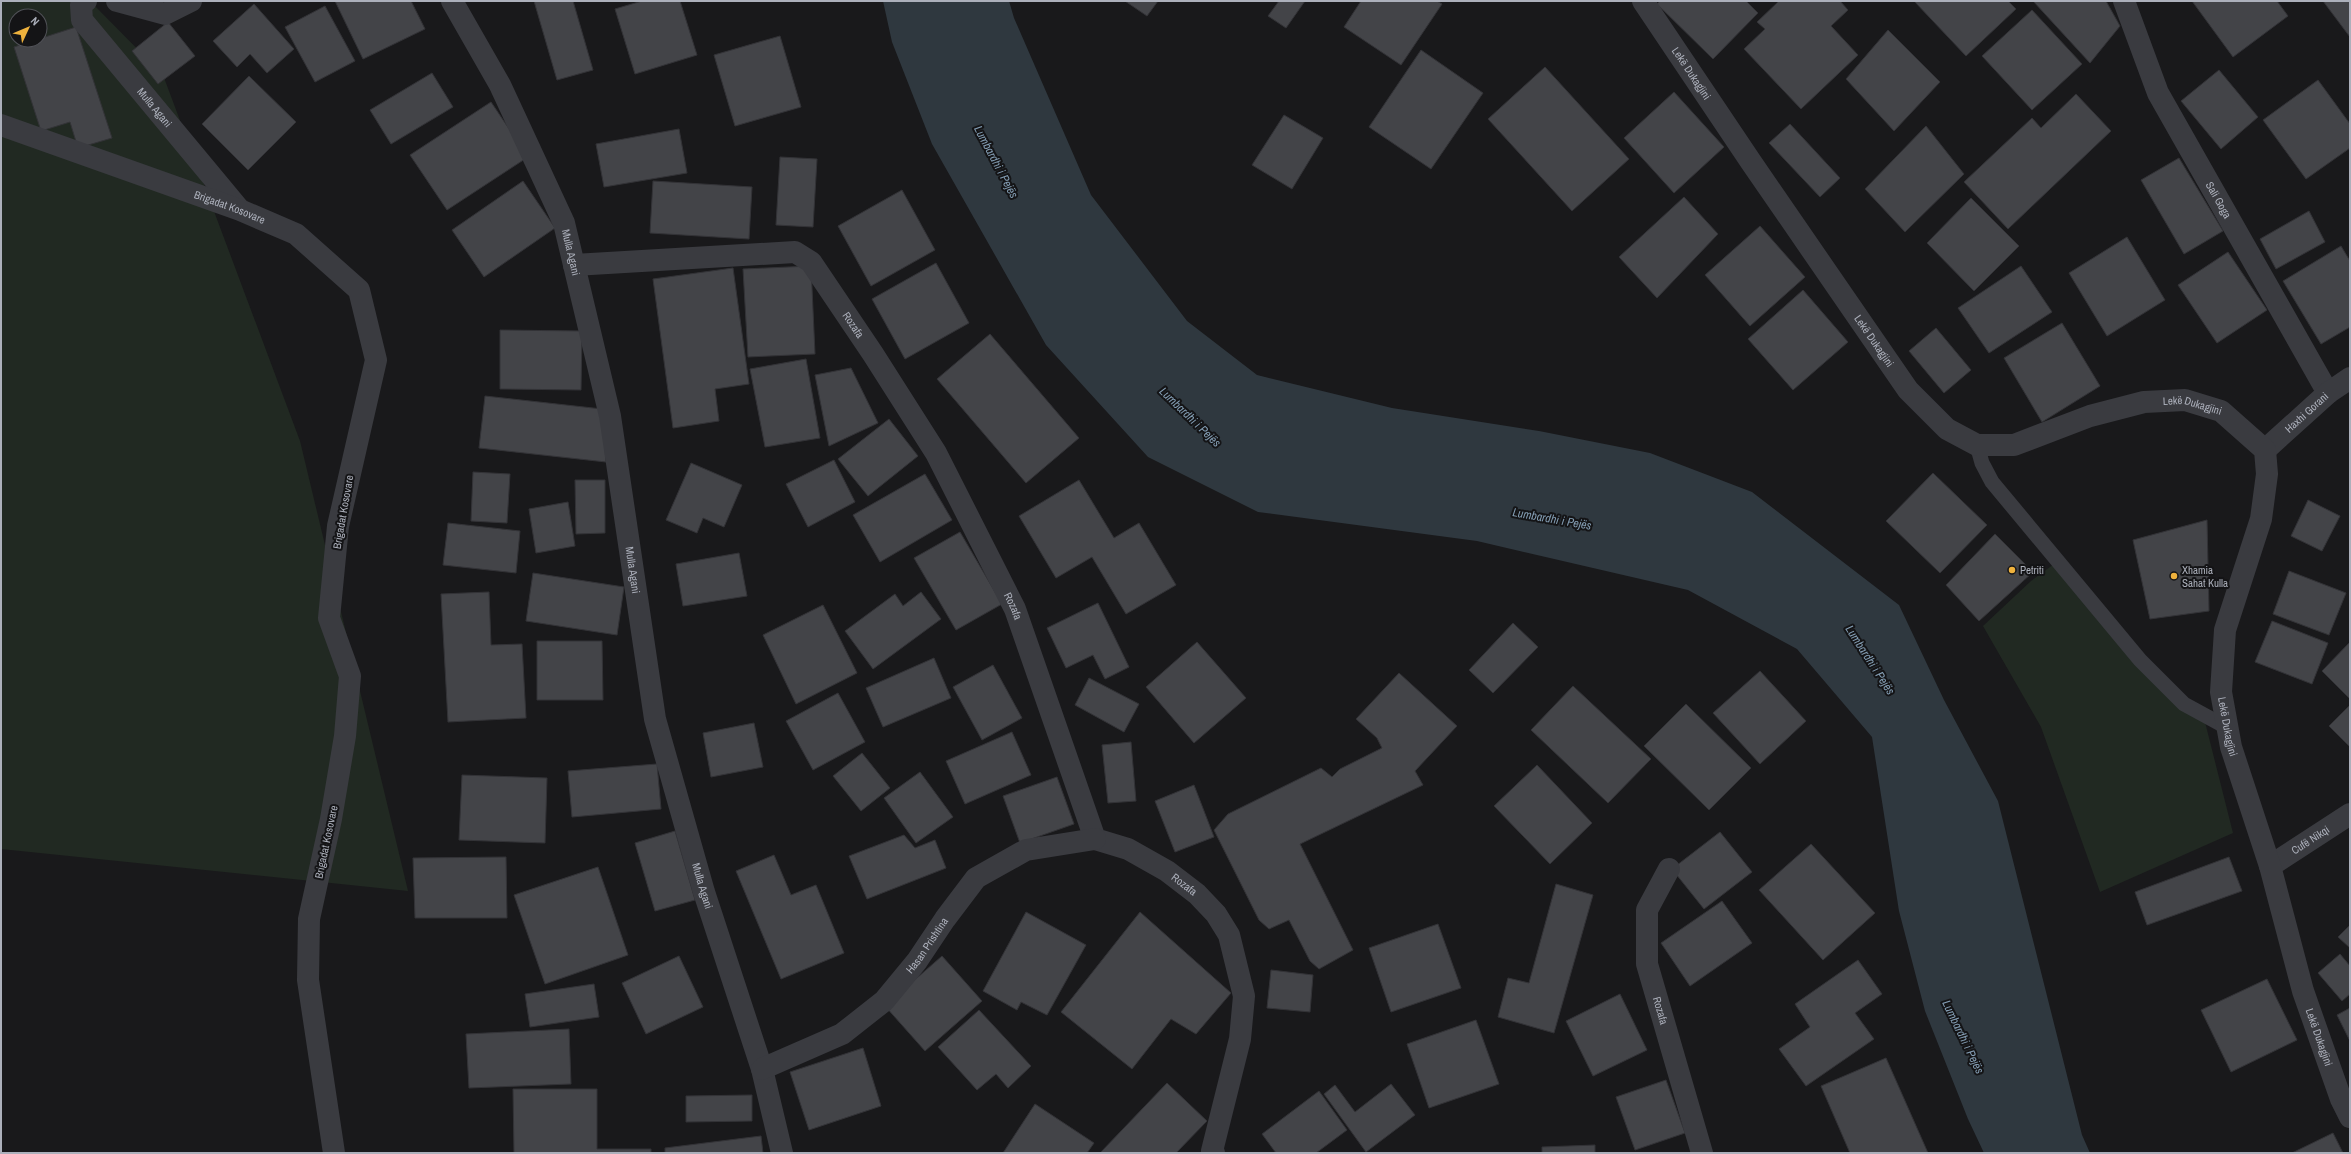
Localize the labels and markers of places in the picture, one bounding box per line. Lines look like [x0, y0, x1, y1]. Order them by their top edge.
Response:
place label: Petriti [2020, 563, 2044, 577]
place label: Xhamia Sahat Kulla [2182, 563, 2228, 590]
marker: Petriti [2007, 565, 2017, 575]
marker: Xhamia Sahat Kulla [2169, 571, 2179, 581]

